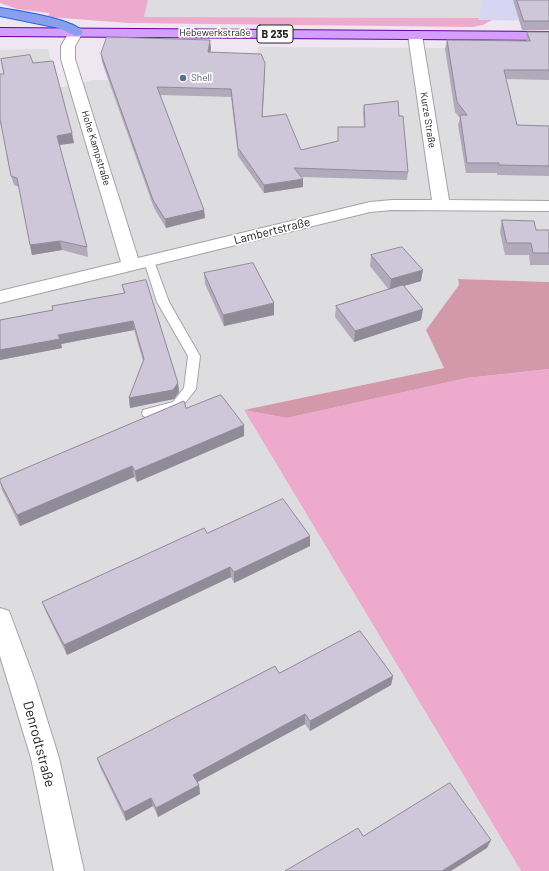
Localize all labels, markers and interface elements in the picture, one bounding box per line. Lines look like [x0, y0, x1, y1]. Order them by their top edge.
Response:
road number: B 235 [257, 25, 293, 43]
street label: Hebewerkstraße [179, 27, 251, 39]
place label: Shell [191, 72, 212, 84]
marker: Shell [178, 73, 188, 83]
street label: Kurze Straße [418, 91, 438, 149]
street label: Hohe Kampstraße [79, 109, 113, 187]
street label: Lambertstraße [232, 215, 312, 247]
street label: Denrodtstraße [19, 699, 59, 789]

